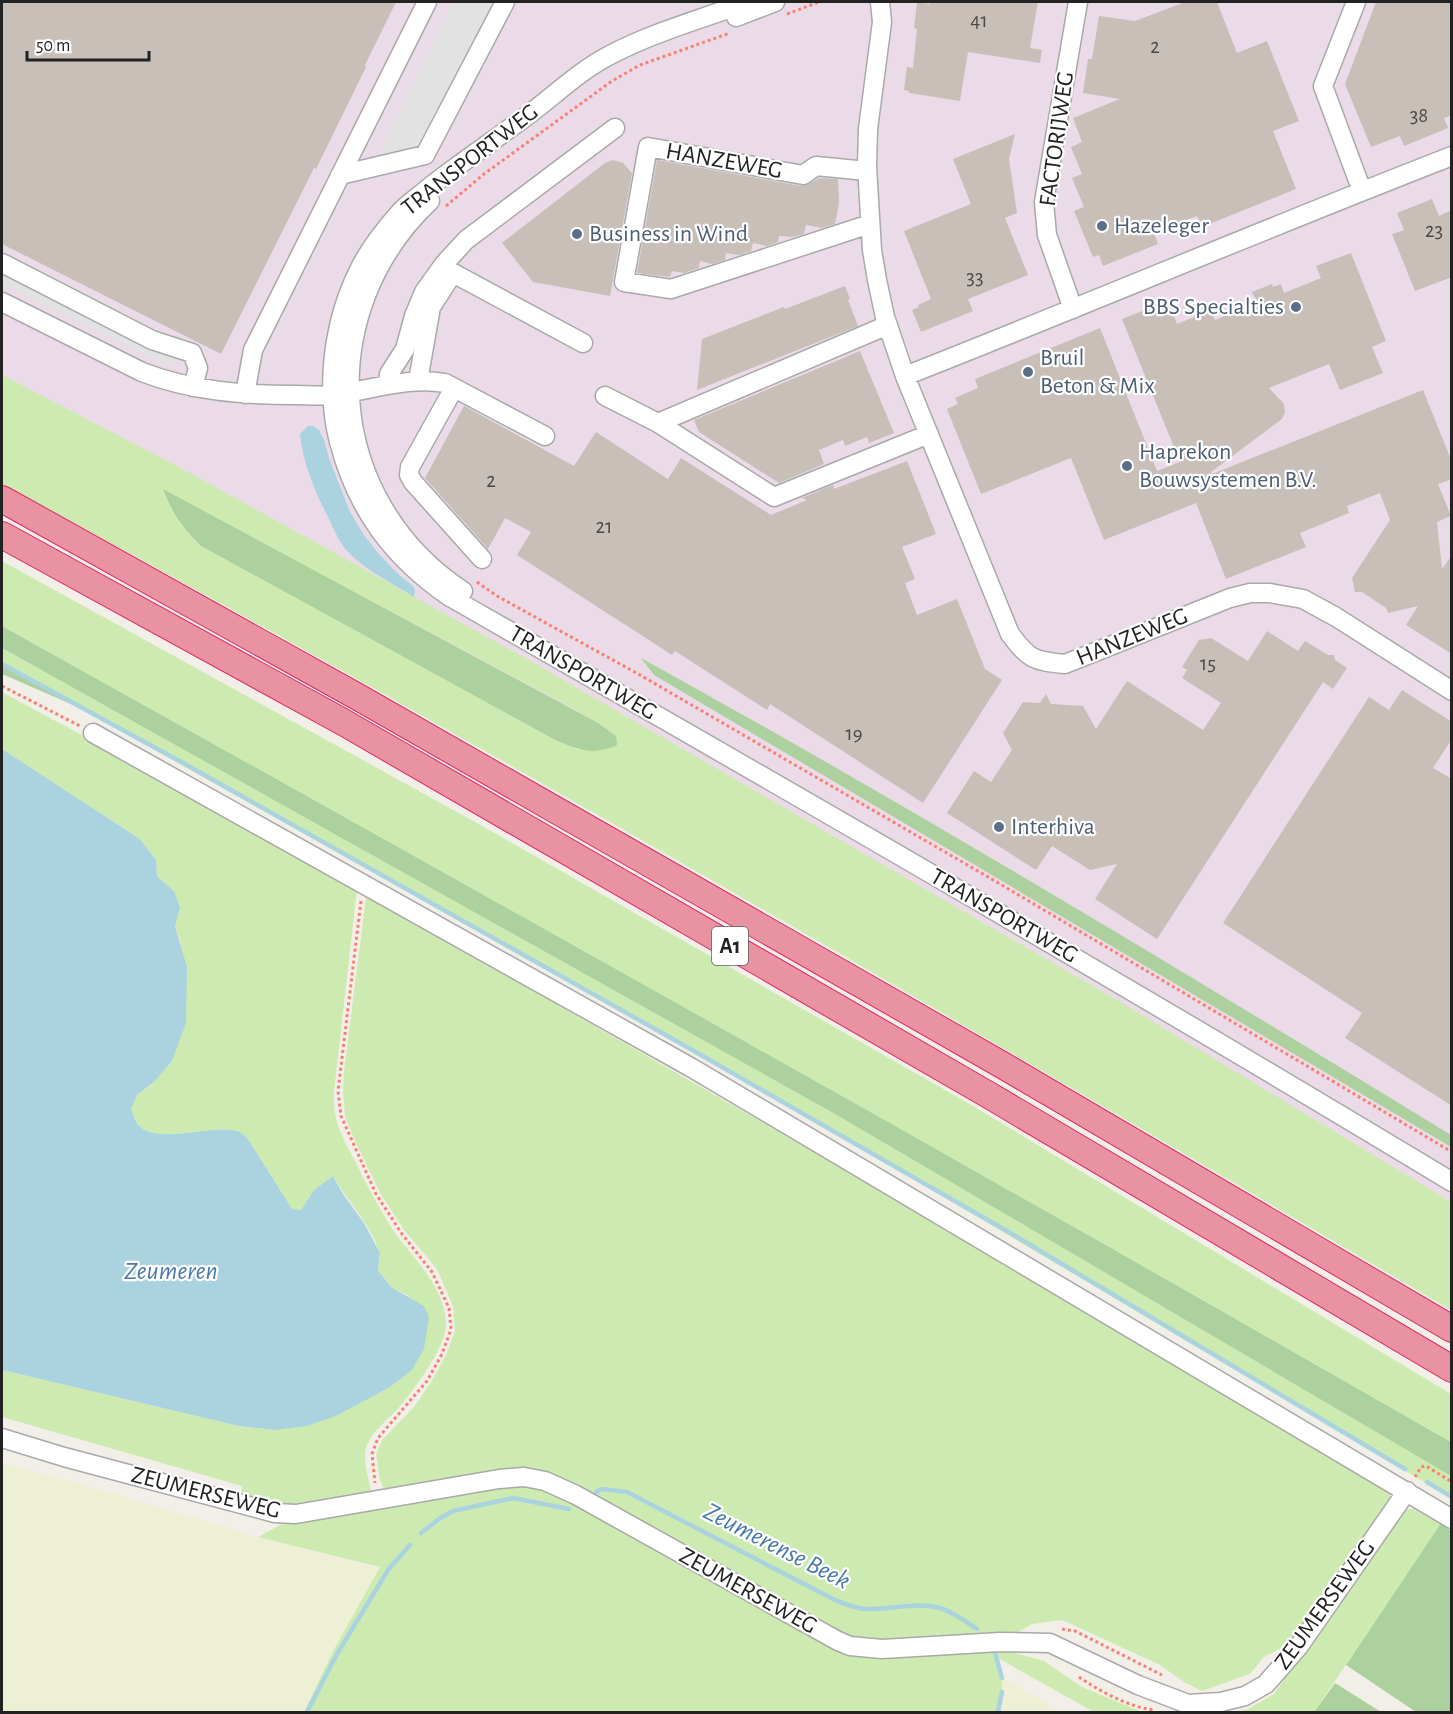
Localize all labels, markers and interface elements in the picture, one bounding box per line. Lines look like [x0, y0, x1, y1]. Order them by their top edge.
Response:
house number: 41 [970, 10, 988, 31]
scale bar [27, 24, 148, 62]
house number: 2 [1150, 36, 1160, 57]
text: 50 m [36, 37, 70, 55]
street label: FACTORIJWEG [1036, 70, 1078, 208]
street label: TRANSPORTWEG [397, 100, 543, 220]
house number: 38 [1410, 105, 1428, 126]
street label: HANZEWEG [664, 139, 784, 183]
place label: Hazeleger [1114, 214, 1209, 238]
marker: Hazeleger [1095, 219, 1109, 233]
house number: 23 [1425, 220, 1443, 241]
place label: Business in Wind [589, 222, 748, 246]
marker: Business in Wind [570, 227, 584, 241]
house number: 33 [966, 267, 984, 288]
place label: BBS Specialties [1143, 295, 1284, 319]
marker: BBS Specialties [1289, 300, 1303, 314]
place label: Bruil Beton & Mix [1040, 346, 1155, 398]
marker: Bruil Beton & Mix [1021, 365, 1035, 379]
place label: Haprekon Bouwsystemen B.V. [1139, 440, 1317, 492]
marker: Haprekon Bouwsystemen B.V. [1120, 459, 1134, 473]
house number: 2 [486, 470, 496, 491]
house number: 21 [596, 516, 612, 537]
street label: HANZEWEG [1073, 604, 1191, 670]
street label: TRANSPORTWEG [505, 621, 661, 725]
house number: 15 [1200, 653, 1216, 674]
house number: 19 [845, 723, 863, 744]
place label: Interhiva [1011, 815, 1095, 839]
marker: Interhiva [992, 820, 1006, 834]
street label: TRANSPORTWEG [926, 864, 1082, 968]
road number: A1 [712, 927, 748, 965]
water label: Zeumeren [124, 1258, 218, 1284]
street label: ZEUMERSEWEG [129, 1463, 283, 1523]
water label: Zeumerense Beek [700, 1498, 854, 1594]
street label: ZEUMERSEWEG [1270, 1536, 1380, 1674]
street label: ZEUMERSEWEG [675, 1543, 821, 1639]

